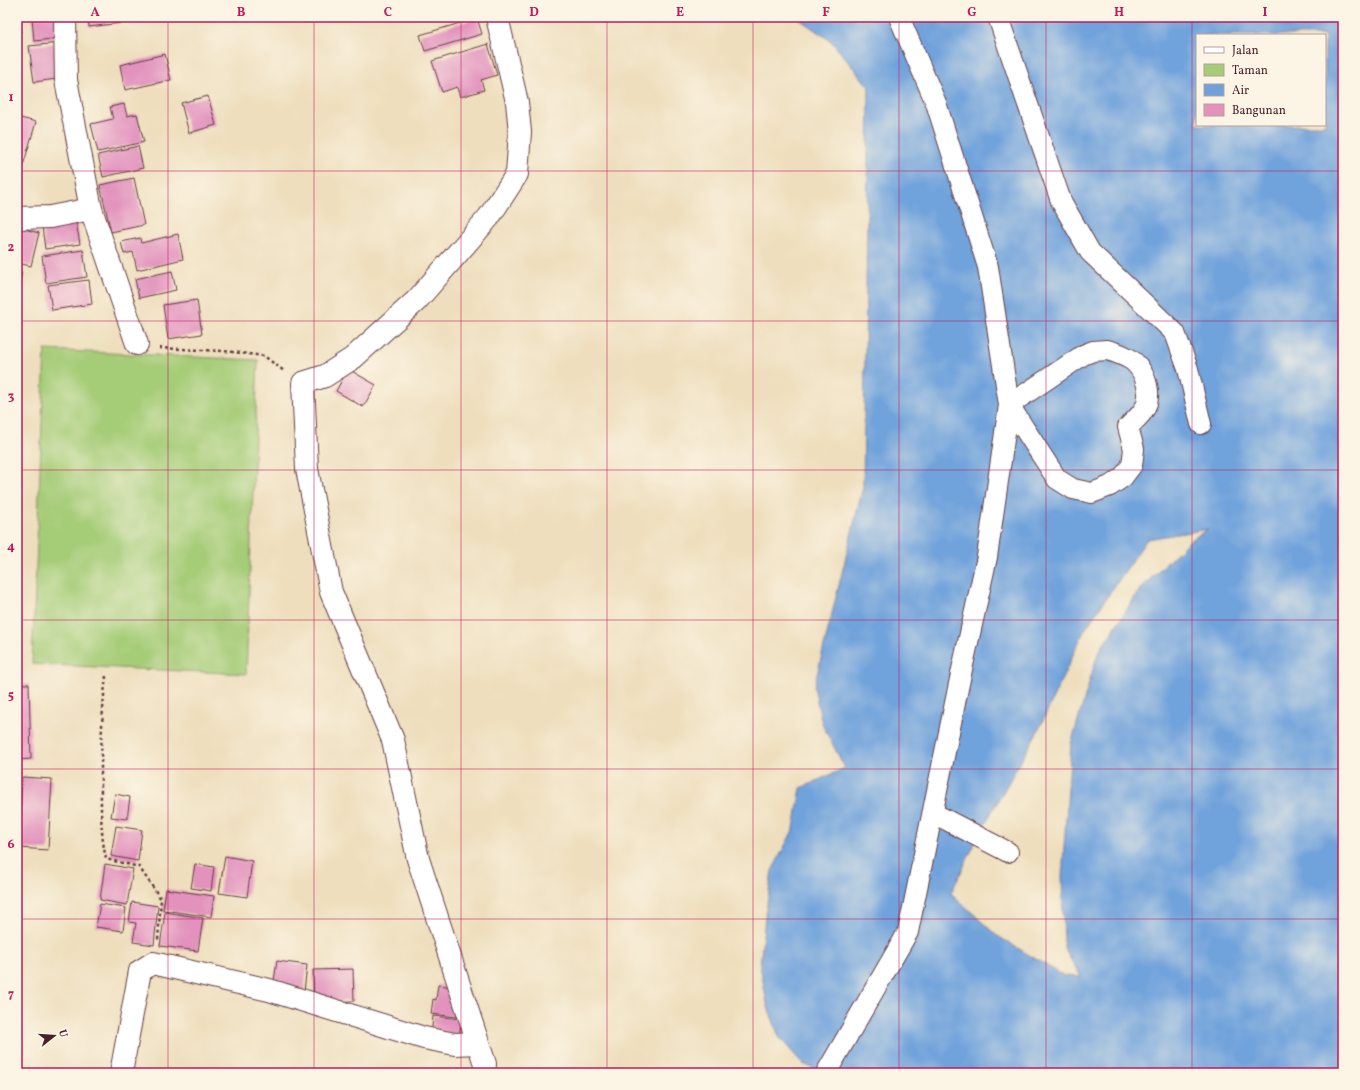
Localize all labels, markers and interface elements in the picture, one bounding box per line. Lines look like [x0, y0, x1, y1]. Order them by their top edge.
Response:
text: A [90, 4, 100, 22]
text: B [237, 4, 246, 22]
text: C [384, 4, 392, 22]
text: D [529, 4, 539, 22]
text: E [676, 4, 684, 22]
text: F [822, 4, 830, 22]
text: G [967, 4, 977, 22]
text: H [1114, 4, 1124, 22]
text: I [1263, 4, 1268, 22]
legend [1196, 34, 1326, 126]
text: Jalan [1232, 43, 1259, 59]
text: Taman [1232, 63, 1268, 79]
text: Air [1232, 83, 1249, 99]
text: 1 [8, 89, 14, 107]
text: Bangunan [1232, 103, 1286, 119]
text: 2 [8, 239, 15, 257]
text: 3 [8, 388, 15, 406]
text: 4 [7, 538, 15, 556]
text: 5 [8, 687, 14, 705]
text: 6 [7, 836, 15, 854]
text: 7 [8, 986, 14, 1004]
north arrow [34, 1016, 74, 1056]
text: U [54, 1028, 71, 1040]

